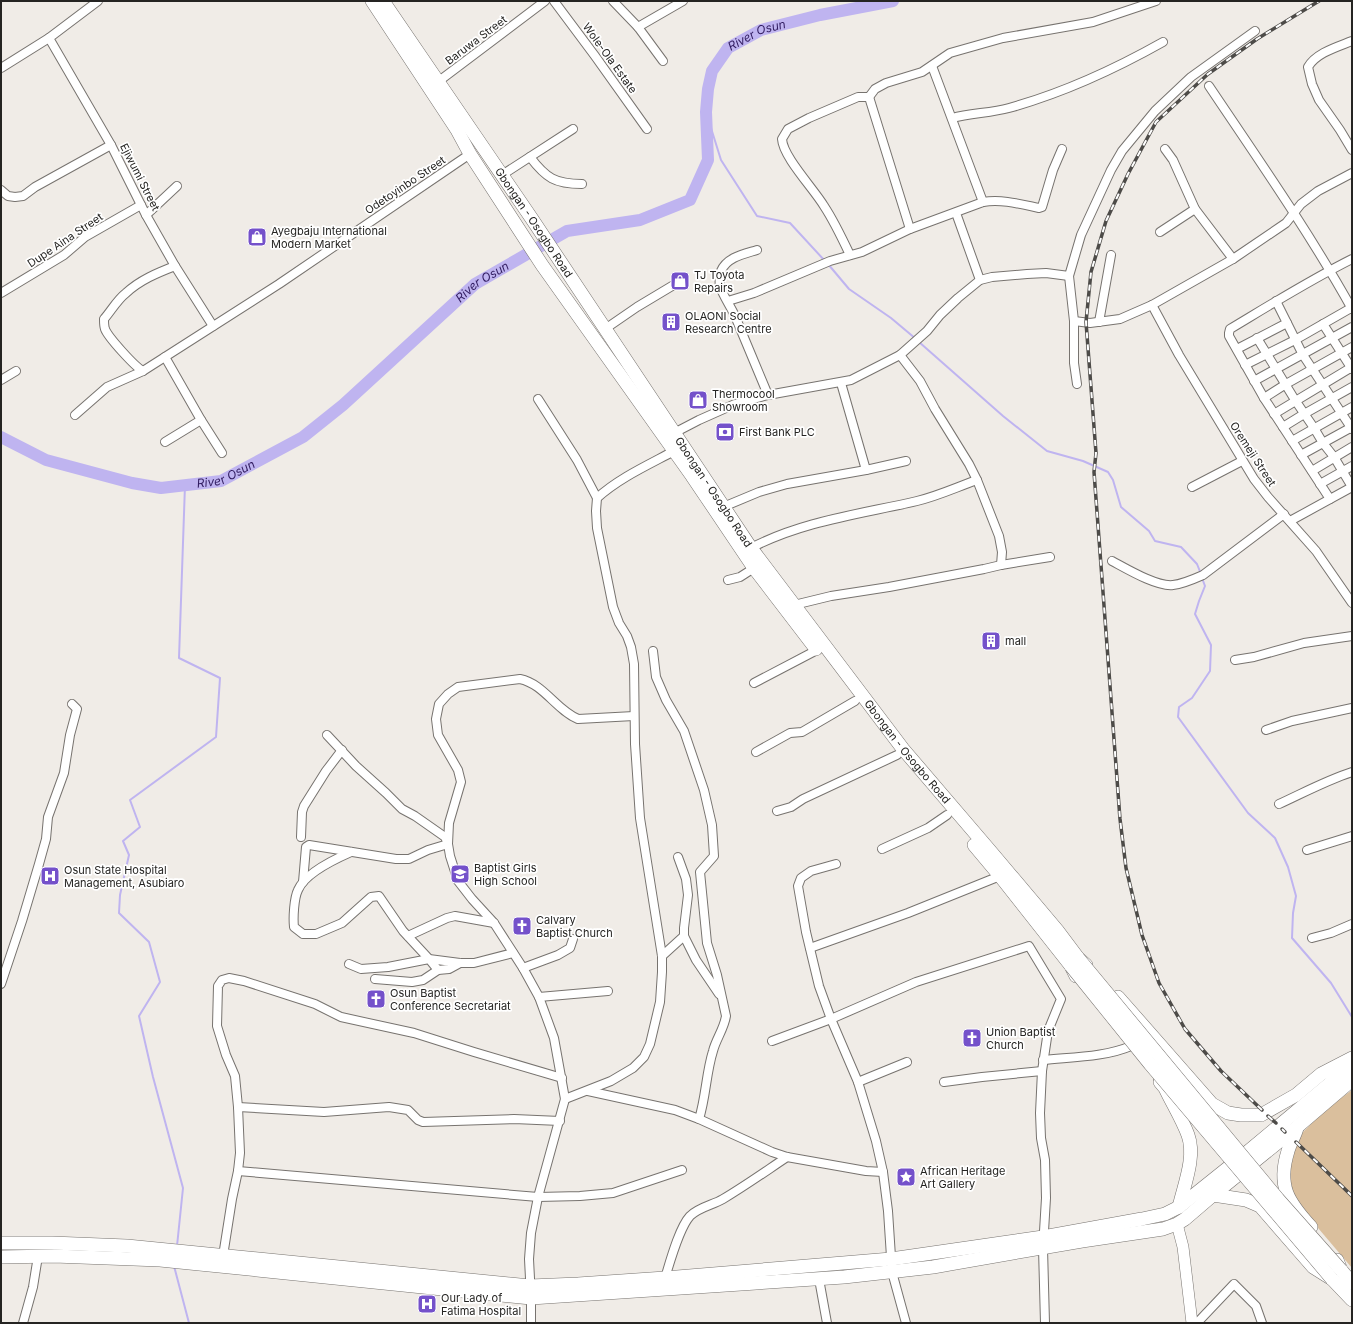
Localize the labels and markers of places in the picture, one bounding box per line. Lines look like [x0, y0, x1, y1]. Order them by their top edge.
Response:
place label: Ayegbaju International Modern Market [271, 224, 387, 251]
shop icon: Ayegbaju International Modern Market [246, 226, 268, 248]
place label: TJ Toyota Repairs [694, 268, 745, 295]
shop icon: TJ Toyota Repairs [669, 270, 691, 292]
place label: OLAONI Social Research Centre [685, 309, 772, 336]
building icon: OLAONI Social Research Centre [660, 311, 682, 333]
place label: Thermocool Showroom [712, 387, 775, 414]
shop icon: Thermocool Showroom [687, 389, 709, 411]
bank icon: First Bank PLC [714, 421, 736, 443]
place label: First Bank PLC [739, 425, 815, 439]
building icon: mall [980, 630, 1002, 652]
place label: mall [1005, 634, 1026, 648]
place label: Baptist Girls High School [474, 861, 537, 888]
place label: Osun State Hospital Management, Asubiaro [64, 863, 185, 890]
school or university icon: Baptist Girls High School [449, 863, 471, 885]
hospital icon: Osun State Hospital Management, Asubiaro [39, 865, 61, 887]
place label: Calvary Baptist Church [536, 913, 613, 940]
church icon: Calvary Baptist Church [511, 915, 533, 937]
place label: Osun Baptist Conference Secretariat [390, 986, 511, 1013]
church icon: Osun Baptist Conference Secretariat [365, 988, 387, 1010]
place label: Union Baptist Church [986, 1025, 1056, 1052]
church icon: Union Baptist Church [961, 1027, 983, 1049]
place label: African Heritage Art Gallery [920, 1164, 1005, 1191]
place icon: African Heritage Art Gallery [895, 1166, 917, 1188]
place label: Our Lady of Fatima Hospital [441, 1291, 521, 1318]
hospital icon: Our Lady of Fatima Hospital [416, 1293, 438, 1315]

